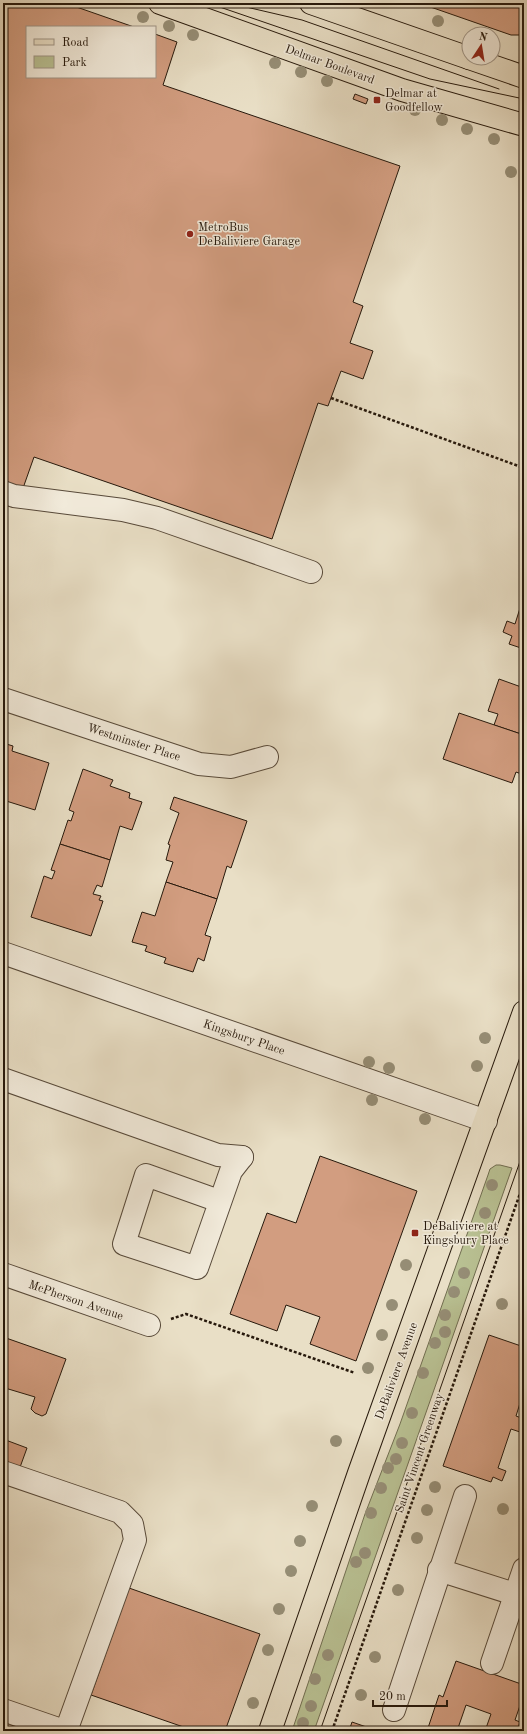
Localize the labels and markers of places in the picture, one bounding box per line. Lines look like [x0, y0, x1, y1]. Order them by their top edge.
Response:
place label: Delmar at Goodfellow [385, 88, 444, 114]
marker: Delmar at Goodfellow [372, 95, 382, 105]
place label: MetroBus DeBaliviere Garage [198, 222, 300, 248]
marker: MetroBus DeBaliviere Garage [185, 229, 195, 239]
place label: DeBaliviere at Kingsbury Place [423, 1221, 509, 1247]
marker: DeBaliviere at Kingsbury Place [410, 1228, 420, 1238]

